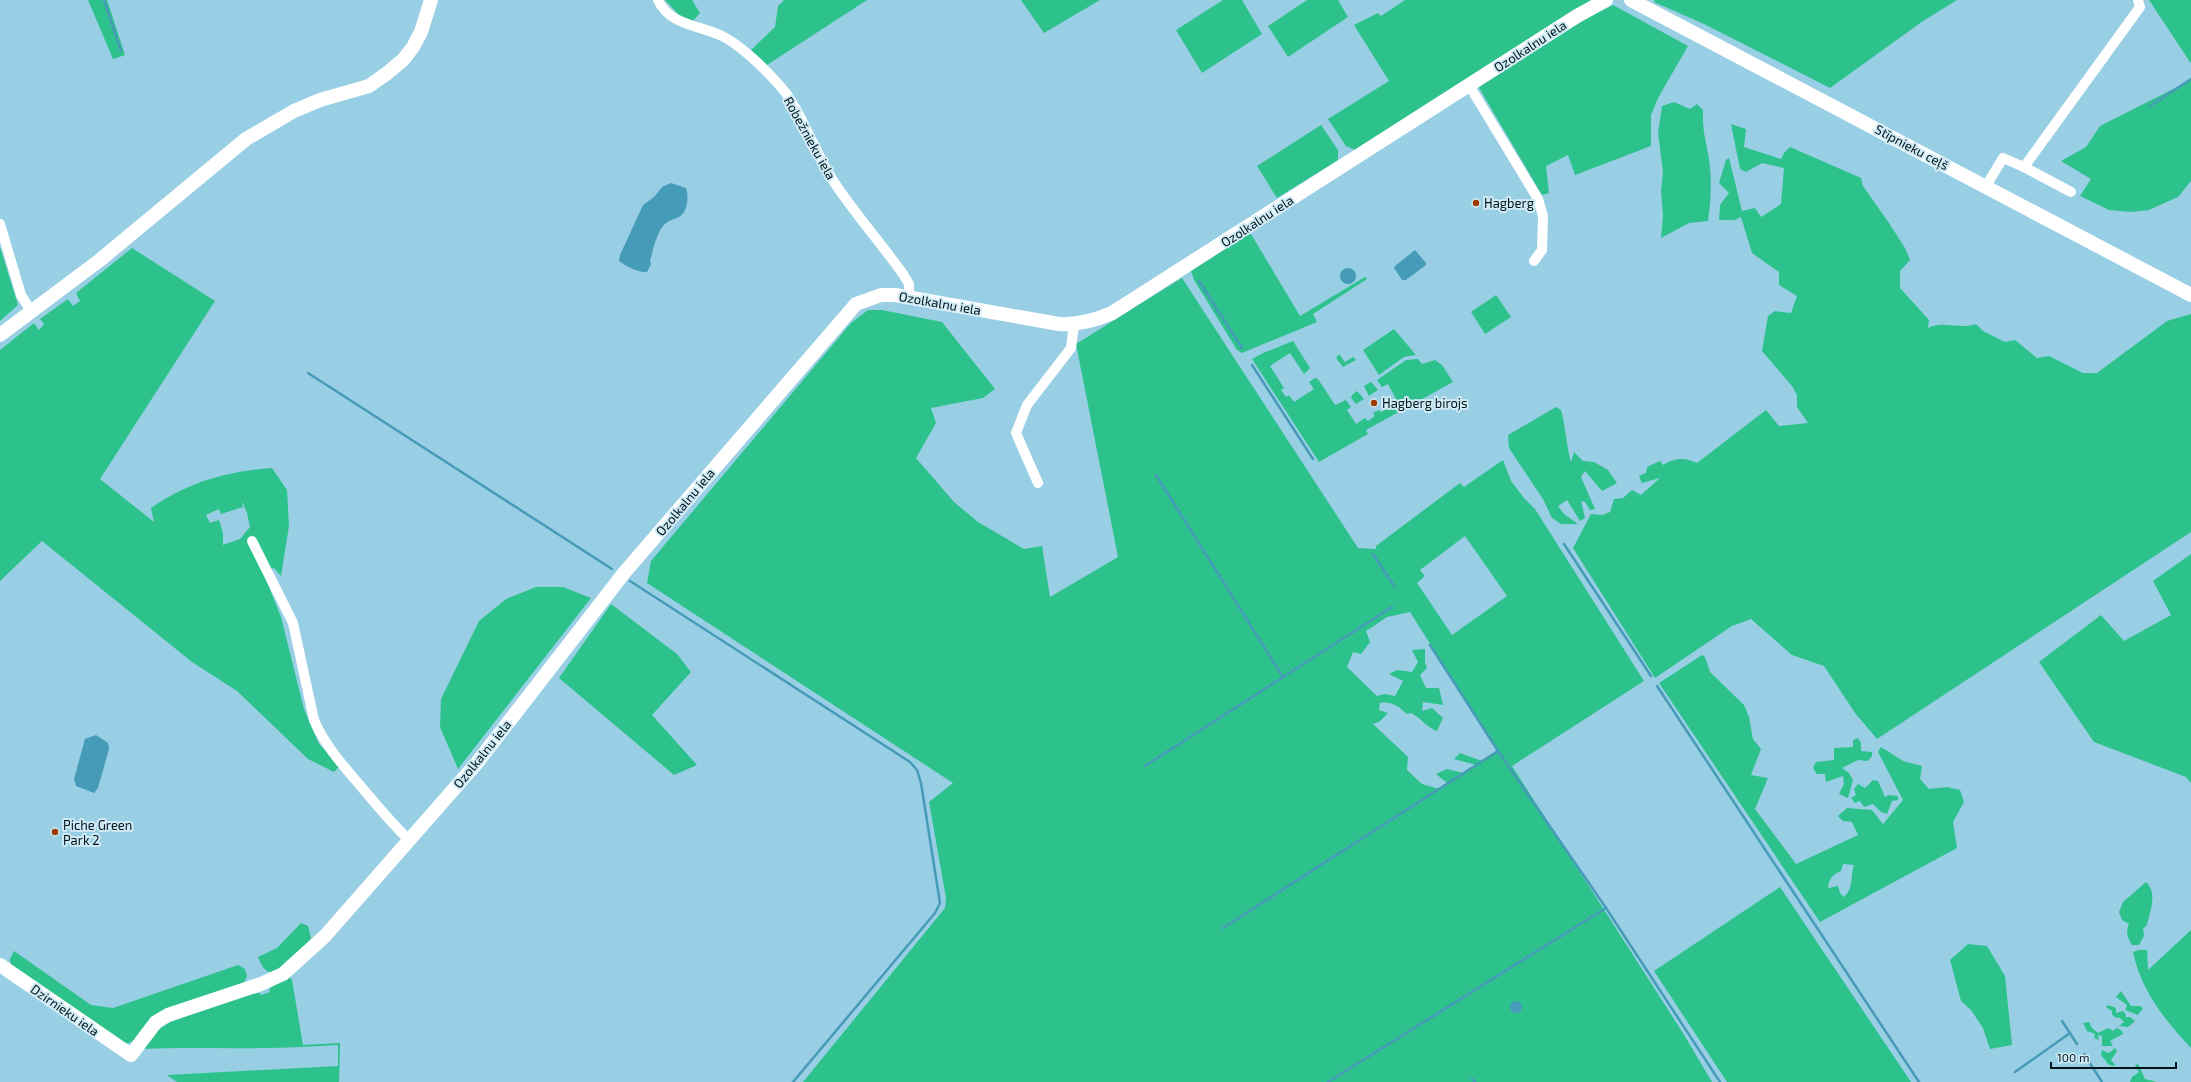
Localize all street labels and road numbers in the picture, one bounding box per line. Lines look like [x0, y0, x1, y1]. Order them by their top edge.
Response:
street label: Ozolkalnu iela [1491, 17, 1569, 75]
street label: Robežnieku iela [781, 94, 839, 182]
street label: Stīpnieku ceļš [1872, 121, 1952, 174]
street label: Ozolkalnu iela [1218, 192, 1296, 250]
street label: Ozolkalnu iela [898, 288, 982, 318]
street label: Ozolkalnu iela [652, 465, 718, 539]
street label: Ozolkalnu iela [450, 717, 514, 791]
street label: Dzirnieku iela [28, 981, 102, 1039]

